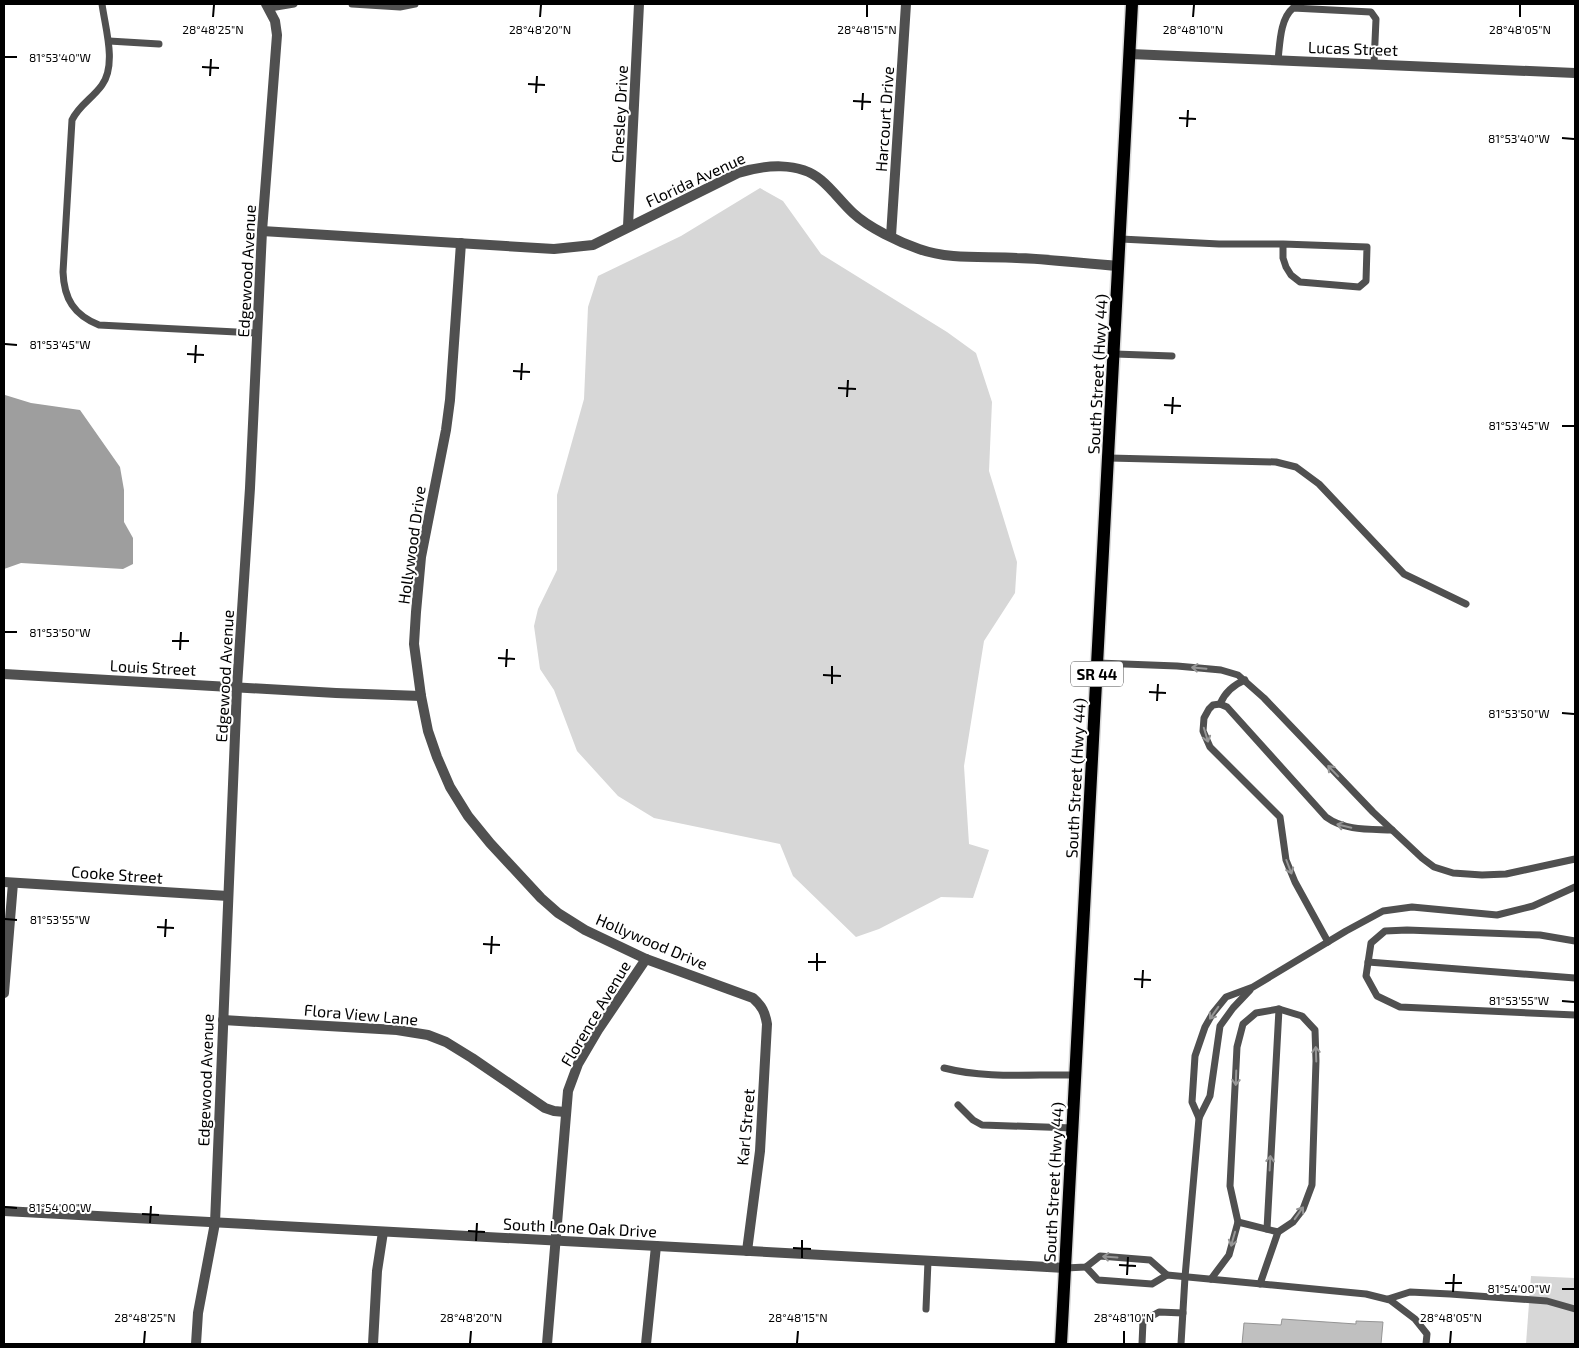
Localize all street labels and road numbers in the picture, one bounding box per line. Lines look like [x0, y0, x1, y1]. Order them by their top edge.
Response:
street label: Lucas Street [1308, 37, 1398, 59]
street label: Chesley Drive [607, 65, 631, 163]
street label: Harcourt Drive [871, 66, 897, 172]
street label: Florida Avenue [642, 148, 748, 210]
street label: Edgewood Avenue [233, 204, 259, 338]
street label: South Street (Hwy 44) [1083, 293, 1111, 455]
street label: Hollywood Drive [393, 485, 429, 605]
street label: Edgewood Avenue [211, 609, 237, 743]
street label: Louis Street [109, 655, 197, 679]
road number: SR 44 [1071, 662, 1123, 686]
street label: South Street (Hwy 44) [1061, 697, 1089, 859]
street label: Cooke Street [71, 861, 163, 887]
street label: Hollywood Drive [593, 909, 711, 973]
street label: Florence Avenue [556, 957, 634, 1069]
street label: Flora View Lane [303, 1000, 419, 1028]
street label: Edgewood Avenue [193, 1013, 217, 1147]
street label: Karl Street [732, 1088, 758, 1166]
street label: South Street (Hwy 44) [1039, 1101, 1067, 1263]
street label: South Lone Oak Drive [503, 1213, 657, 1241]

